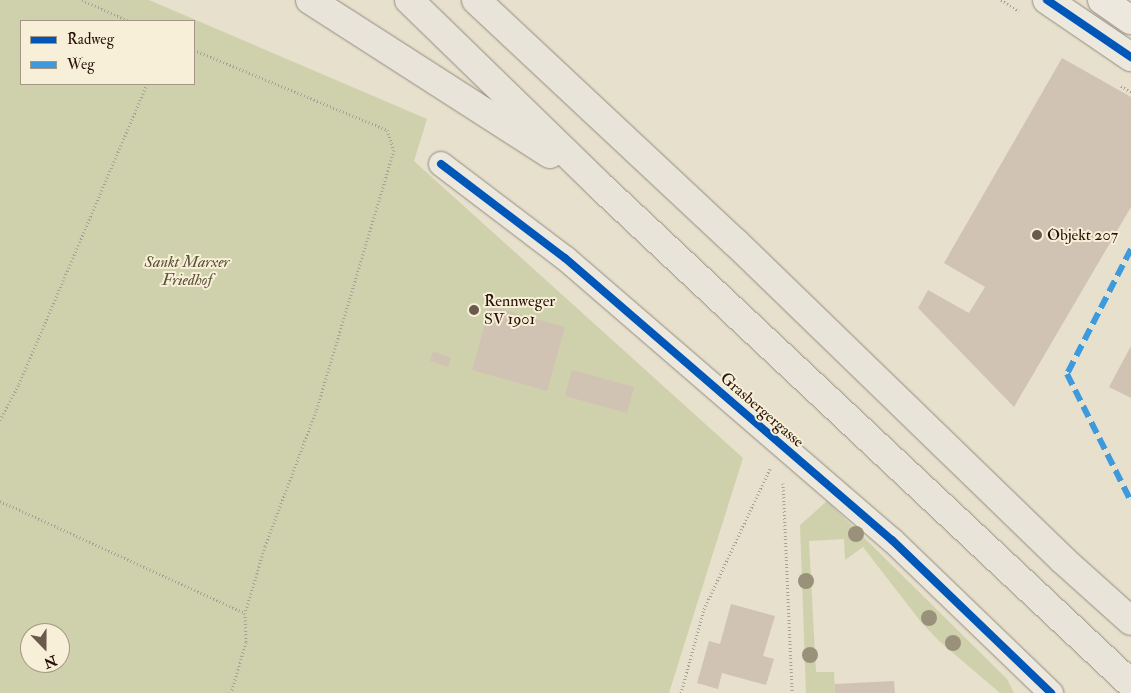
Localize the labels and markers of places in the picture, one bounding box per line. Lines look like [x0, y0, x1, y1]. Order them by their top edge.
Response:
place label: Objekt 207 [1047, 225, 1118, 245]
marker: Objekt 207 [1031, 229, 1043, 241]
place label: Rennweger SV 1901 [484, 291, 555, 329]
marker: Rennweger SV 1901 [468, 304, 480, 316]

